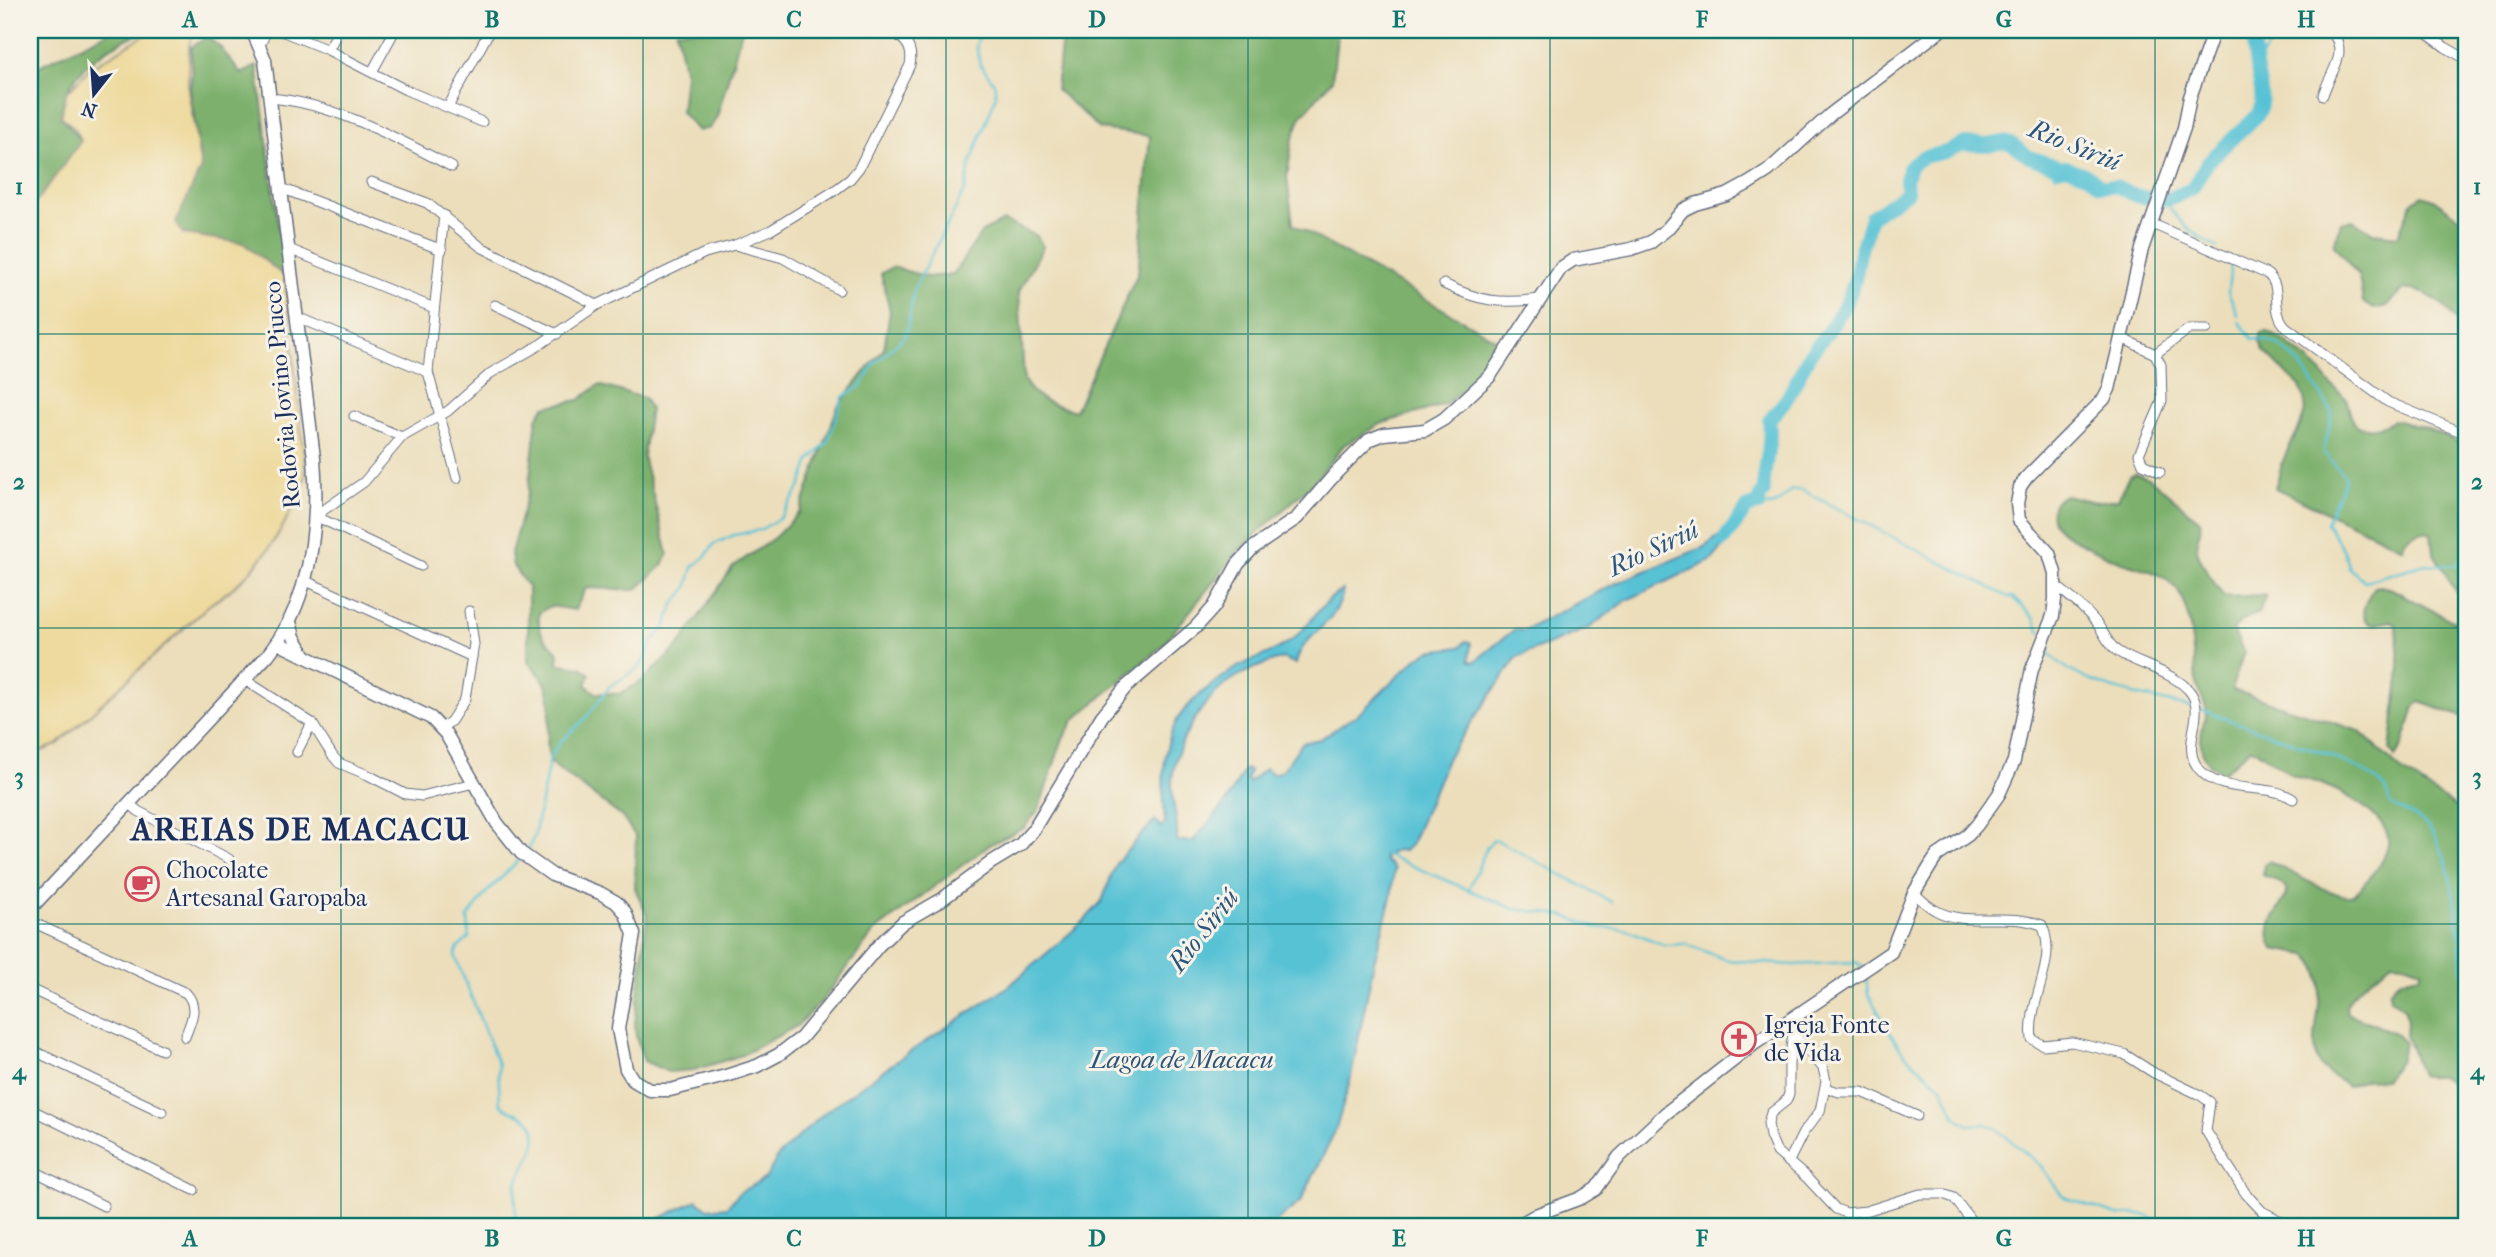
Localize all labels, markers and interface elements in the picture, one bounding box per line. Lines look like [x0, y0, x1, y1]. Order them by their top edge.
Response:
text: A [181, 6, 199, 33]
text: B [485, 6, 500, 33]
text: C [786, 6, 802, 33]
text: D [1088, 6, 1106, 33]
text: E [1392, 6, 1406, 33]
text: F [1695, 6, 1709, 33]
text: G [1996, 6, 2012, 33]
text: H [2297, 6, 2315, 33]
north arrow [60, 60, 130, 130]
text: N [79, 97, 99, 122]
water label: Rio Siriú [2023, 112, 2126, 178]
text: 1 [15, 173, 23, 200]
text: 1 [2473, 173, 2481, 200]
street label: Rodovia Jovino Piucco [258, 280, 306, 510]
text: 2 [13, 468, 25, 495]
text: 2 [2471, 468, 2483, 495]
water label: Rio Siriú [1601, 514, 1704, 584]
text: 3 [14, 763, 24, 790]
text: 3 [2472, 763, 2482, 790]
district label: AREIAS DE MACACU [129, 811, 471, 848]
place label: Chocolate Artesanal Garopaba [165, 856, 368, 912]
cafe icon: Chocolate Artesanal Garopaba [123, 865, 161, 903]
water label: Rio Siriú [1160, 882, 1246, 979]
place label: Igreja Fonte de Vida [1764, 1011, 1890, 1067]
church icon: Igreja Fonte de Vida [1720, 1020, 1758, 1058]
water label: Lagoa de Macacu [1088, 1044, 1274, 1075]
text: 4 [11, 1058, 27, 1085]
text: 4 [2469, 1058, 2485, 1085]
text: A [181, 1225, 199, 1252]
text: B [485, 1225, 500, 1252]
text: C [786, 1225, 802, 1252]
text: D [1088, 1225, 1106, 1252]
text: E [1392, 1225, 1406, 1252]
text: F [1695, 1225, 1709, 1252]
text: G [1996, 1225, 2012, 1252]
text: H [2297, 1225, 2315, 1252]

